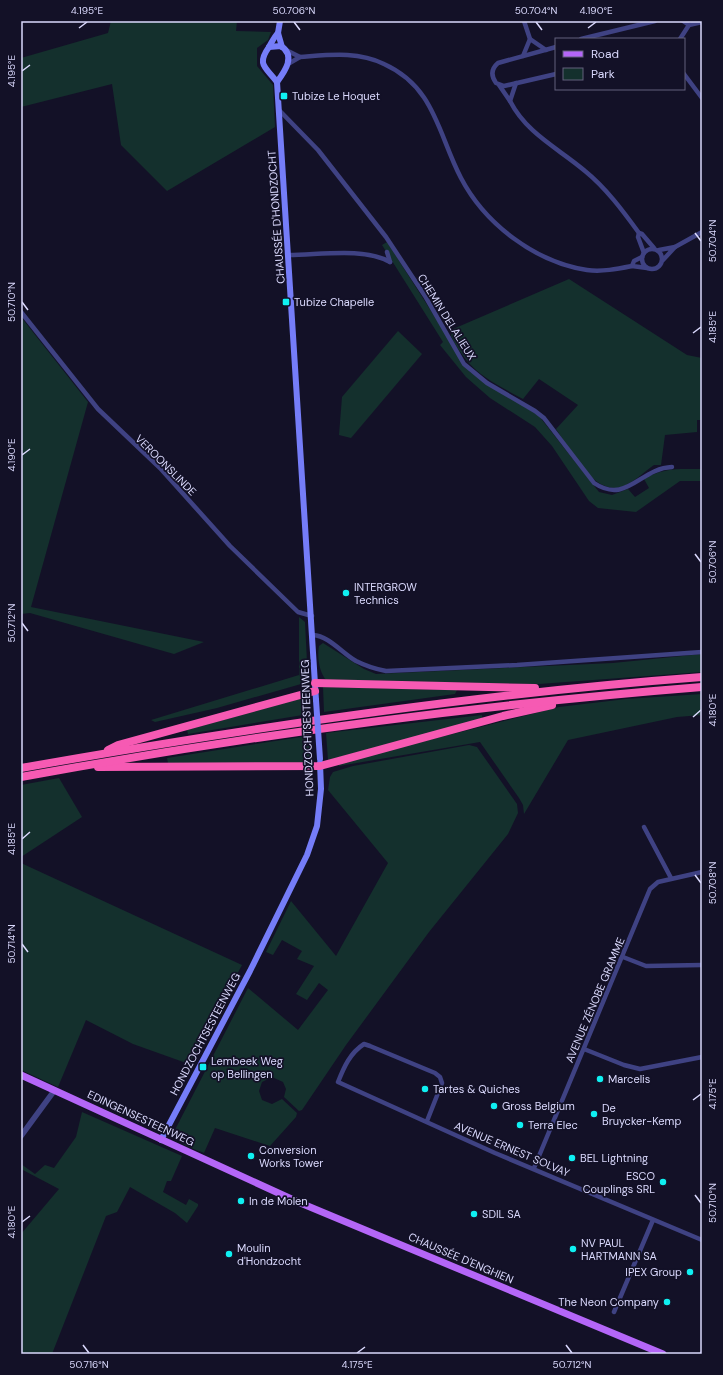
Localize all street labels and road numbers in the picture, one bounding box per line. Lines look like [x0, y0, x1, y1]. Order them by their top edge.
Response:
street label: CHAUSSÉE D'HONDZOCHT [264, 150, 288, 284]
street label: CHEMIN DELALIEUX [415, 271, 479, 363]
street label: VEROONSLINDE [132, 431, 200, 499]
street label: HONDZOCHTSESTEENWEG [298, 659, 316, 797]
street label: AVENUE ZÉNOBE GRAMME [562, 935, 628, 1065]
street label: HONDZOCHTSESTEENWEG [167, 970, 243, 1098]
street label: EDINGENSESTEENWEG [85, 1087, 197, 1149]
street label: AVENUE ERNEST SOLVAY [452, 1118, 572, 1180]
street label: CHAUSSÉE D'ENGHIEN [406, 1229, 516, 1287]

